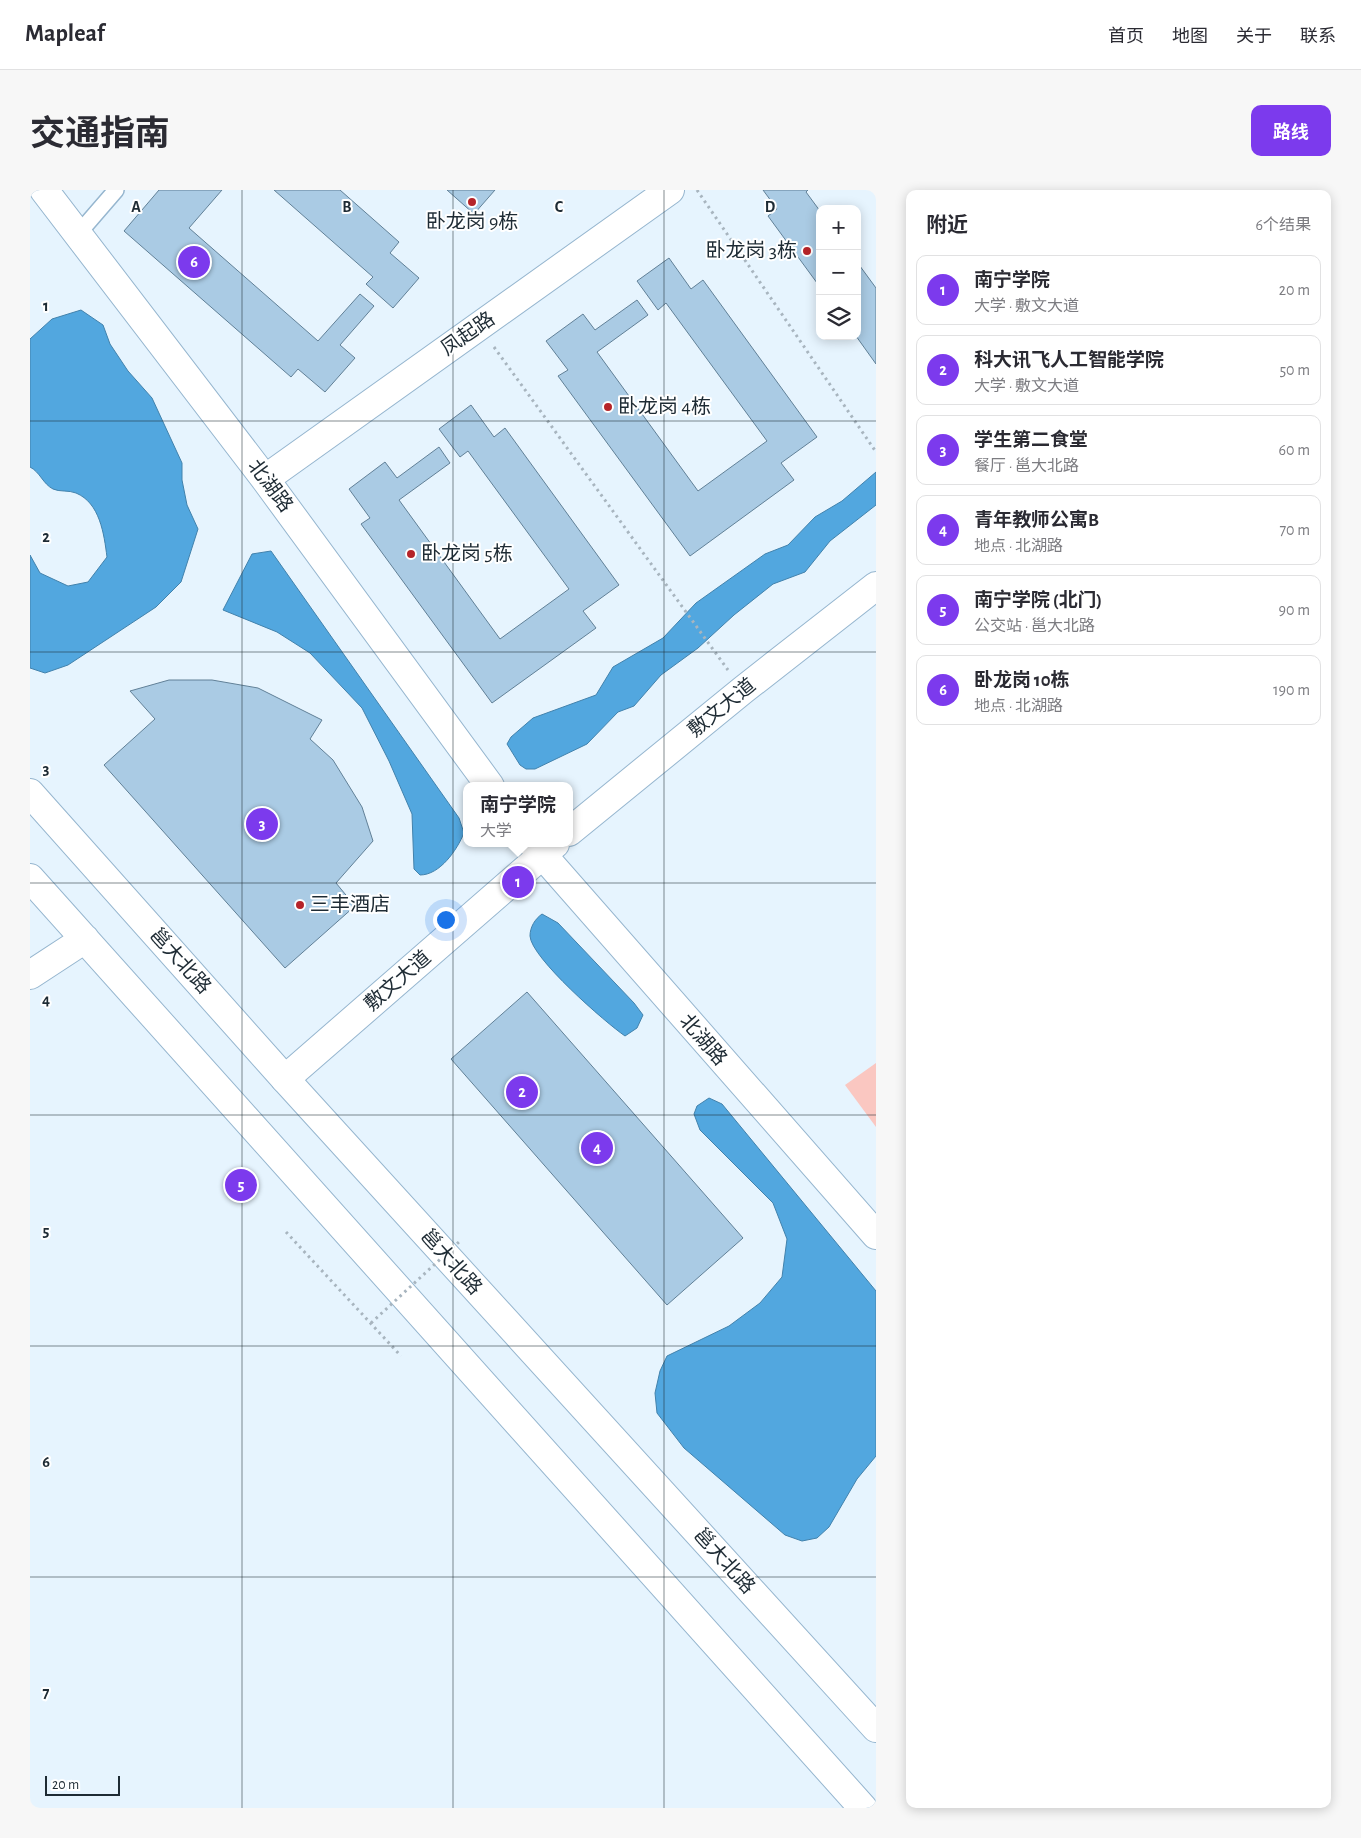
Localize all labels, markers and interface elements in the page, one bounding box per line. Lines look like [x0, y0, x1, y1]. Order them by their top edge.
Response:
text: Mapleaf [25, 22, 105, 46]
text: 首页 [1108, 28, 1144, 46]
text: 地图 [1172, 28, 1208, 46]
text: 关于 [1236, 28, 1272, 46]
text: 联系 [1300, 28, 1336, 46]
button: 路线 [1251, 105, 1331, 156]
text: 交通指南 [30, 117, 170, 152]
marker: 卧龙岗 9栋 [466, 196, 478, 208]
text: A [131, 199, 141, 215]
text: B [342, 199, 352, 215]
text: C [555, 199, 564, 215]
text: D [765, 199, 776, 215]
map controls [816, 205, 861, 340]
button: + [816, 205, 861, 250]
place label: 卧龙岗 9栋 [426, 210, 518, 232]
text: 附近 [926, 215, 968, 236]
text: 6个结果 [1255, 217, 1311, 233]
place label: 卧龙岗 3栋 [705, 239, 797, 261]
pin: 6 [178, 243, 210, 281]
marker: 卧龙岗 3栋 [801, 245, 813, 257]
button: − [816, 250, 861, 295]
text: 南宁学院 [974, 271, 1050, 290]
text: 1 [940, 282, 946, 298]
text: 20 m [1279, 282, 1310, 298]
button: layers [816, 295, 861, 340]
text: 1 [43, 298, 49, 314]
text: 大学 · 敷文大道 [974, 298, 1079, 314]
street label: 凤起路 [437, 308, 498, 359]
text: 科大讯飞人工智能学院 [974, 351, 1164, 370]
text: 2 [939, 362, 947, 378]
text: 50 m [1279, 362, 1310, 378]
text: 大学 · 敷文大道 [974, 378, 1079, 394]
place label: 卧龙岗 4栋 [618, 395, 711, 417]
marker: 卧龙岗 4栋 [602, 401, 614, 413]
text: 学生第二食堂 [974, 431, 1088, 450]
text: 3 [940, 442, 946, 458]
text: 60 m [1279, 442, 1310, 458]
street label: 北湖路 [244, 455, 297, 516]
text: 餐厅 · 邕大北路 [974, 458, 1079, 474]
text: 青年教师公寓B [974, 511, 1099, 530]
text: 4 [939, 522, 947, 538]
text: 70 m [1279, 522, 1310, 538]
text: 2 [42, 529, 50, 545]
text: 地点 · 北湖路 [974, 538, 1063, 554]
place label: 卧龙岗 5栋 [421, 542, 513, 564]
marker: 卧龙岗 5栋 [405, 548, 417, 560]
text: 南宁学院 (北门) [974, 591, 1102, 610]
text: 5 [940, 602, 946, 618]
text: 90 m [1279, 602, 1310, 618]
text: 公交站 · 邕大北路 [974, 618, 1095, 634]
text: 卧龙岗 10栋 [974, 671, 1070, 690]
street label: 敷文大道 [684, 674, 759, 741]
text: 6 [939, 682, 947, 698]
text: 190 m [1273, 682, 1310, 698]
text: 地点 · 北湖路 [974, 698, 1063, 714]
text: 3 [43, 761, 50, 777]
popup [463, 782, 573, 847]
text: 南宁学院 [480, 796, 556, 815]
pin: 3 [246, 805, 278, 843]
text: 大学 [480, 823, 512, 839]
pin: 1 [502, 863, 534, 901]
place label: 三丰酒店 [310, 894, 390, 915]
marker: 三丰酒店 [294, 899, 306, 911]
your location [433, 907, 459, 933]
street label: 邕大北路 [146, 924, 215, 997]
street label: 敷文大道 [361, 946, 435, 1015]
text: 4 [42, 992, 50, 1008]
street label: 北湖路 [676, 1010, 731, 1069]
pin: 2 [506, 1073, 538, 1111]
pin: 4 [581, 1129, 613, 1167]
pin: 5 [225, 1166, 257, 1204]
text: 5 [43, 1223, 50, 1239]
street label: 邕大北路 [417, 1225, 486, 1298]
text: 6 [42, 1454, 50, 1470]
street label: 邕大北路 [690, 1524, 759, 1597]
text: 7 [43, 1685, 50, 1701]
scale bar [45, 1773, 120, 1796]
text: 20 m [52, 1778, 79, 1792]

